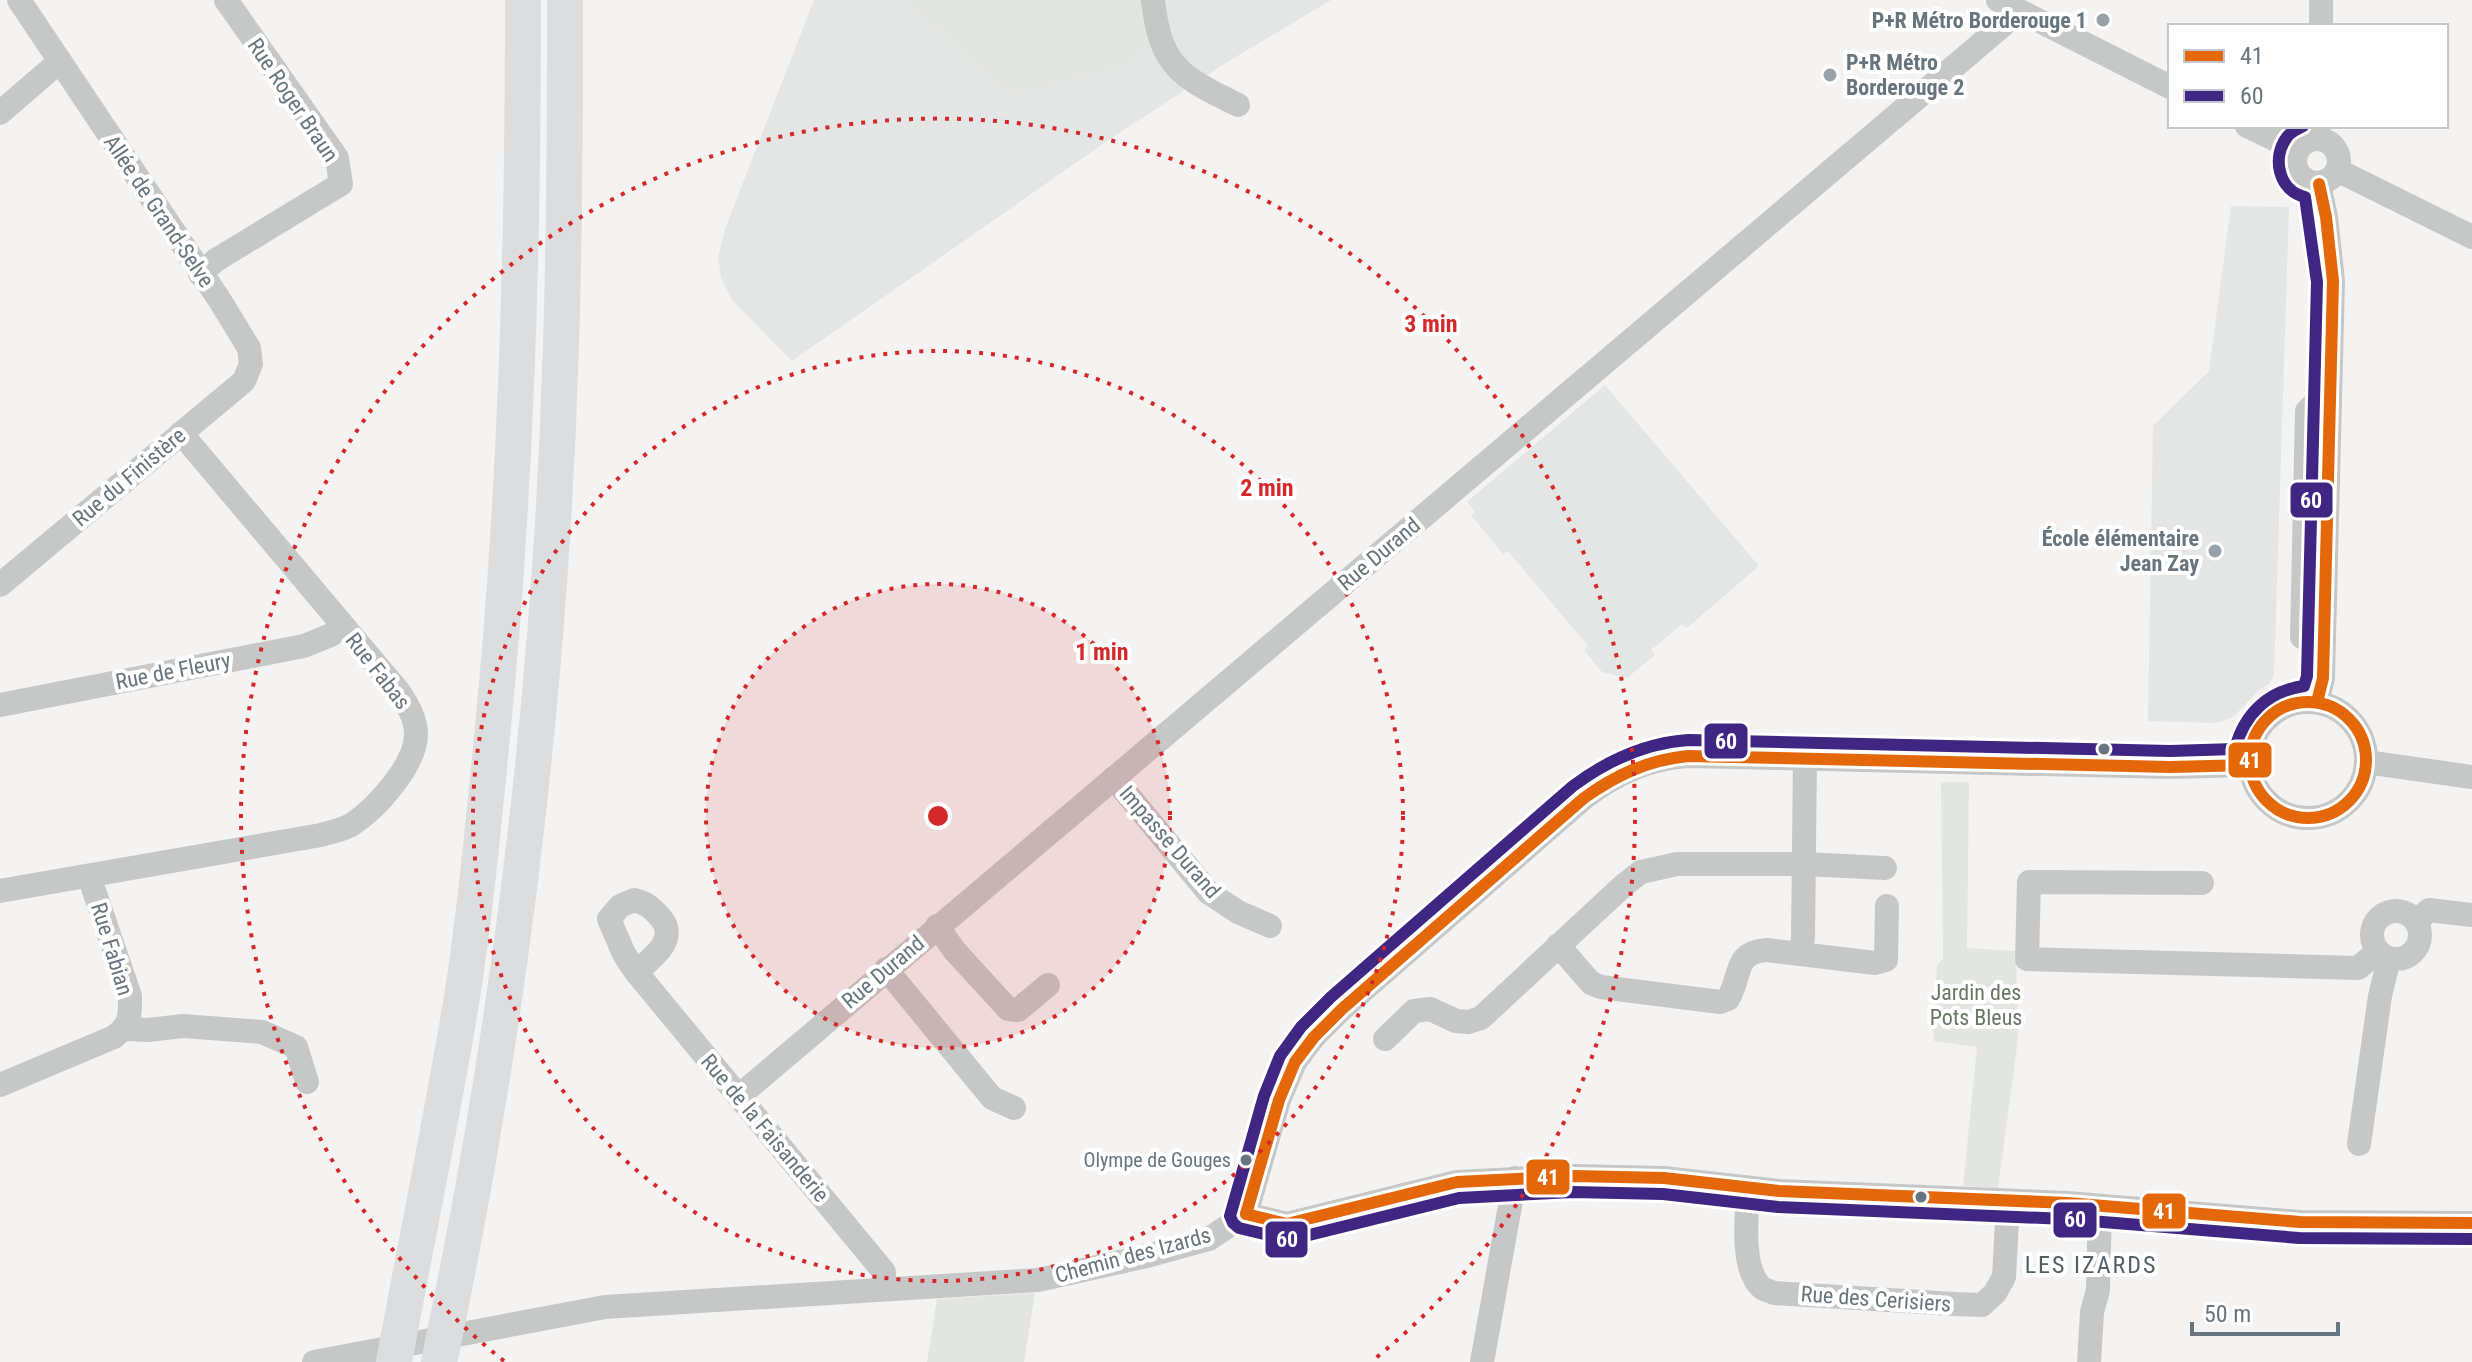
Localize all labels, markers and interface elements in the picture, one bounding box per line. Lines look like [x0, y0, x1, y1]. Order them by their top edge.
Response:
place label: P+R Métro Borderouge 1 [1872, 8, 2087, 33]
marker: P+R Métro Borderouge 1 [2094, 11, 2112, 29]
legend [2168, 24, 2448, 128]
street label: Rue Roger Braun [243, 34, 343, 166]
text: 41 [2240, 42, 2264, 70]
place label: P+R Métro Borderouge 2 [1846, 50, 1964, 100]
marker: P+R Métro Borderouge 2 [1821, 66, 1839, 84]
text: 60 [2240, 82, 2264, 110]
street label: Allée de Grand-Selve [99, 130, 219, 292]
text: 3 min [1404, 310, 1458, 338]
street label: Rue du Finistère [68, 423, 190, 531]
text: 2 min [1240, 474, 1294, 502]
line badge: 60 [2289, 481, 2334, 519]
text: 60 [2300, 488, 2322, 513]
street label: Rue Durand [1333, 513, 1425, 595]
place label: École élémentaire Jean Zay [2042, 526, 2199, 576]
marker: École élémentaire Jean Zay [2206, 542, 2224, 560]
street label: Rue Fabas [340, 628, 416, 714]
text: 1 min [1075, 638, 1129, 666]
street label: Rue de Fleury [113, 648, 233, 694]
line badge: 60 [1703, 722, 1749, 760]
text: 60 [1715, 729, 1737, 754]
unlabelled marker [2096, 741, 2112, 757]
line badge: 41 [2227, 741, 2273, 779]
text: 41 [2239, 748, 2261, 773]
street label: Impasse Durand [1114, 781, 1226, 903]
centre of rings [924, 802, 952, 830]
street label: Rue Fabian [86, 900, 138, 998]
street label: Rue Durand [837, 931, 929, 1013]
park label: Jardin des Pots Bleus [1930, 980, 2022, 1030]
street label: Rue de la Faisanderie [696, 1049, 834, 1207]
place label: Olympe de Gouges [1083, 1148, 1231, 1172]
marker: Olympe de Gouges [1238, 1152, 1254, 1168]
line badge: 41 [1525, 1158, 1571, 1196]
text: 41 [1537, 1165, 1559, 1190]
unlabelled marker [1913, 1189, 1929, 1205]
line badge: 41 [2141, 1192, 2187, 1230]
text: 41 [2153, 1199, 2175, 1224]
line badge: 60 [2052, 1201, 2098, 1239]
text: 60 [2064, 1207, 2086, 1232]
line badge: 60 [1264, 1220, 1309, 1259]
street label: Chemin des Izards [1052, 1222, 1214, 1288]
text: 60 [1276, 1227, 1298, 1252]
district label: LES IZARDS [2025, 1251, 2157, 1279]
street label: Rue des Cerisiers [1800, 1281, 1952, 1317]
scale bar [2192, 1286, 2338, 1336]
text: 50 m [2204, 1300, 2251, 1328]

